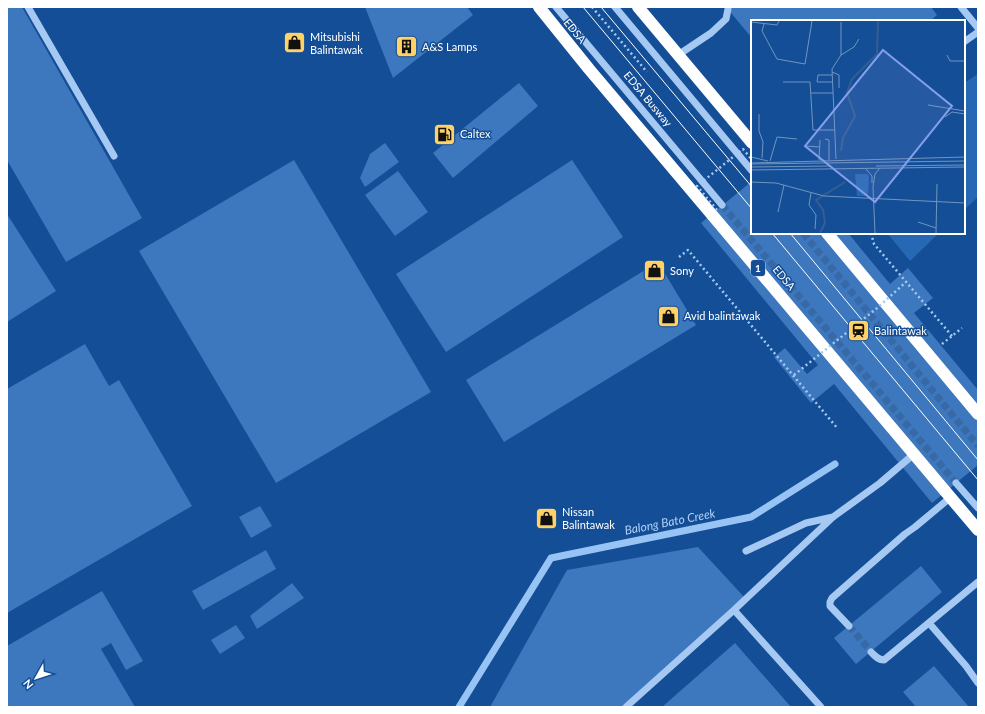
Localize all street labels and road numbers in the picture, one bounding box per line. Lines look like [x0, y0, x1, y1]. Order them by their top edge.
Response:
street label: EDSA [562, 16, 590, 46]
street label: EDSA Busway [622, 68, 675, 129]
road number: 1 [751, 260, 765, 276]
street label: EDSA [770, 263, 799, 293]

